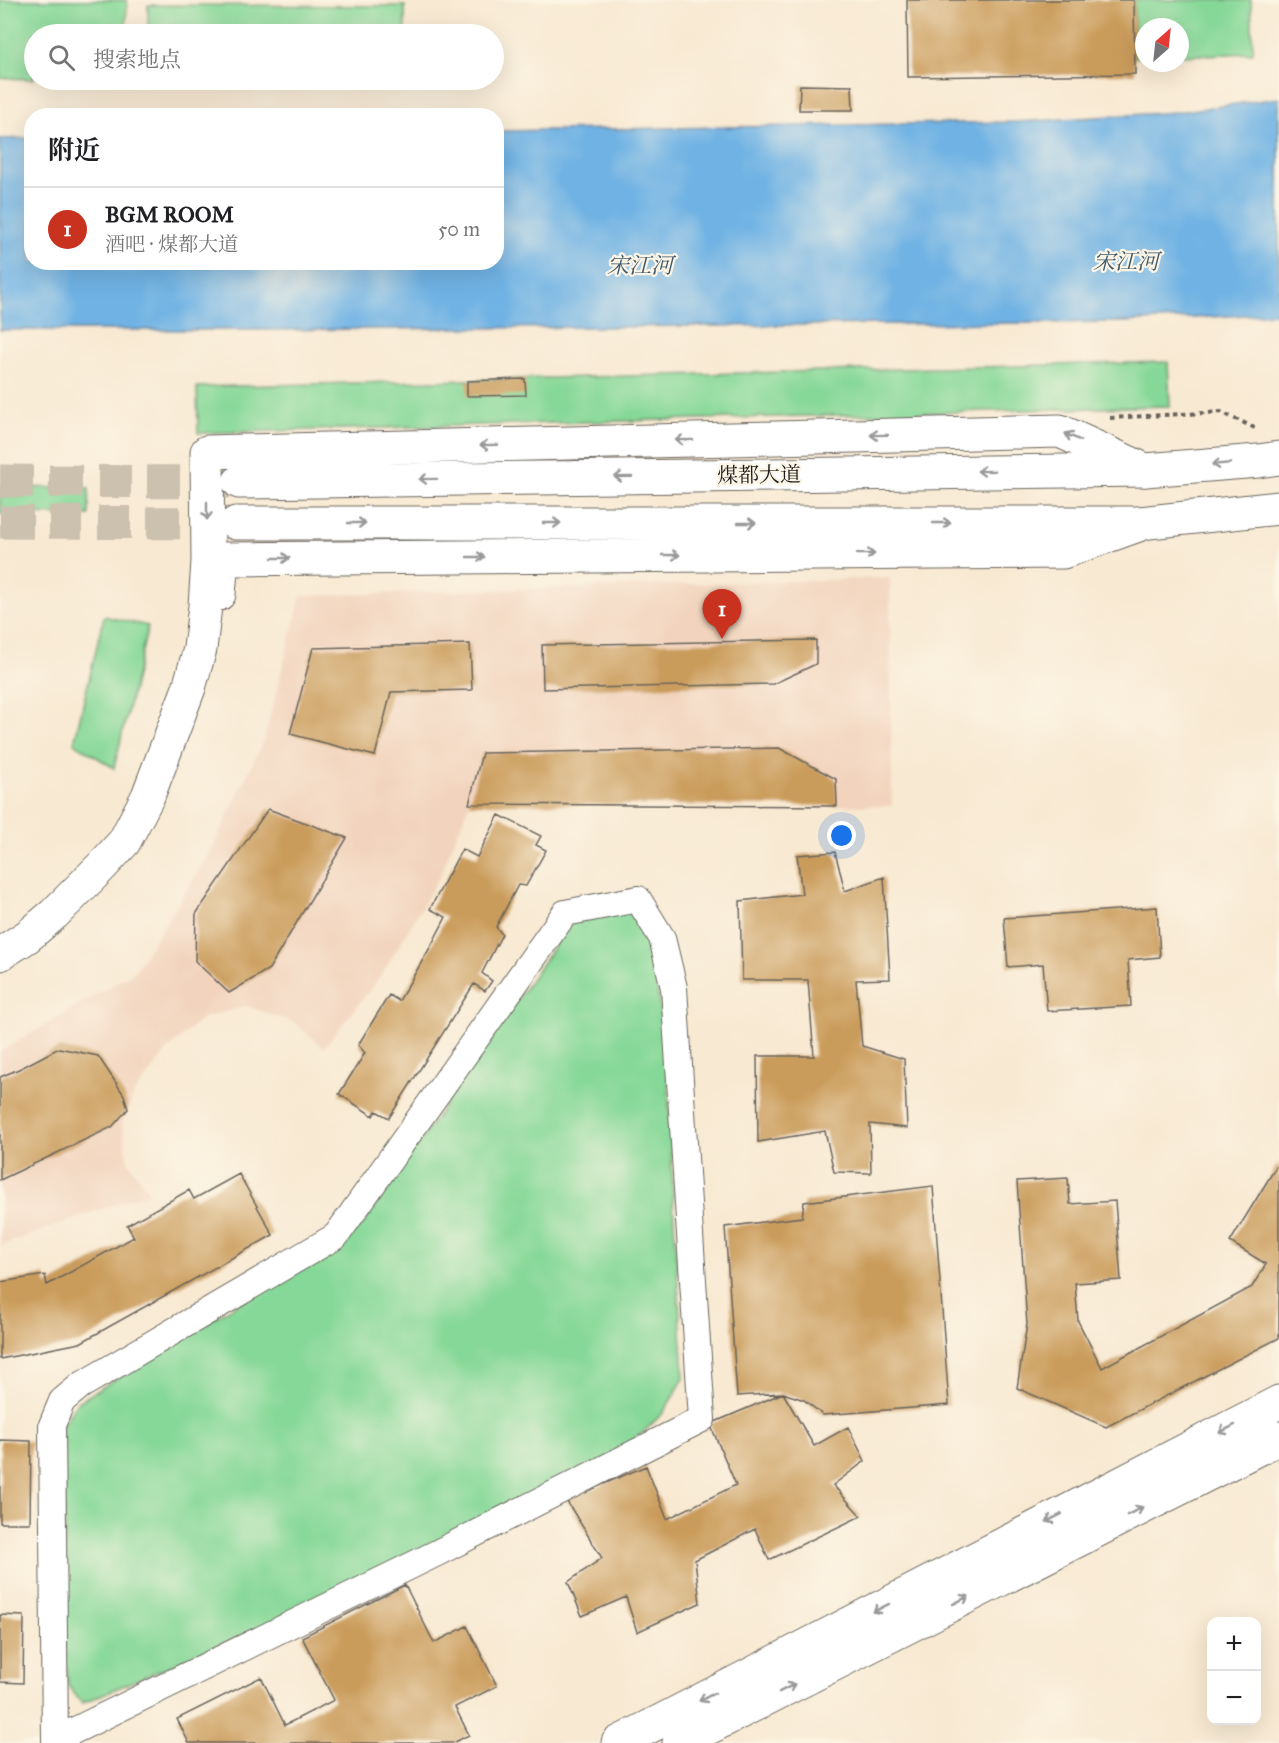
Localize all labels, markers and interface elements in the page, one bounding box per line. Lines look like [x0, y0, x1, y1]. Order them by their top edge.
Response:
north arrow [1135, 18, 1189, 72]
search box [24, 24, 504, 90]
icon: search [45, 41, 78, 74]
text: 搜索地点 [93, 46, 181, 73]
text: 附近 [48, 134, 100, 166]
text: BGM ROOM [105, 201, 234, 228]
text: 1 [64, 217, 71, 241]
text: 50 m [438, 217, 480, 241]
text: 酒吧 · 煤都大道 [105, 232, 238, 256]
water label: 宋江河 [1093, 248, 1163, 275]
water label: 宋江河 [607, 252, 677, 279]
one-way arrow [870, 430, 890, 441]
one-way arrow [1064, 430, 1082, 442]
one-way arrow [675, 434, 695, 446]
one-way arrow [480, 439, 500, 451]
one-way arrow [1211, 459, 1231, 470]
street label: 煤都大道 [717, 461, 801, 489]
one-way arrow [977, 466, 997, 477]
one-way arrow [614, 471, 634, 483]
one-way arrow [419, 474, 439, 485]
one-way arrow [201, 500, 213, 520]
one-way arrow [347, 517, 367, 529]
one-way arrow [542, 517, 562, 529]
one-way arrow [737, 517, 757, 529]
one-way arrow [932, 517, 952, 529]
one-way arrow [855, 548, 875, 560]
one-way arrow [660, 549, 680, 561]
one-way arrow [465, 551, 485, 563]
one-way arrow [270, 552, 290, 564]
pin: 1 [702, 590, 742, 639]
your location [827, 821, 856, 850]
one-way arrow [1218, 1423, 1236, 1435]
one-way arrow [1126, 1505, 1144, 1517]
one-way arrow [1045, 1513, 1063, 1524]
one-way arrow [952, 1593, 970, 1605]
one-way arrow [872, 1602, 890, 1614]
map controls [1207, 1617, 1261, 1725]
button: + [1207, 1617, 1261, 1671]
button: − [1207, 1671, 1261, 1725]
one-way arrow [778, 1682, 796, 1693]
one-way arrow [699, 1692, 717, 1703]

